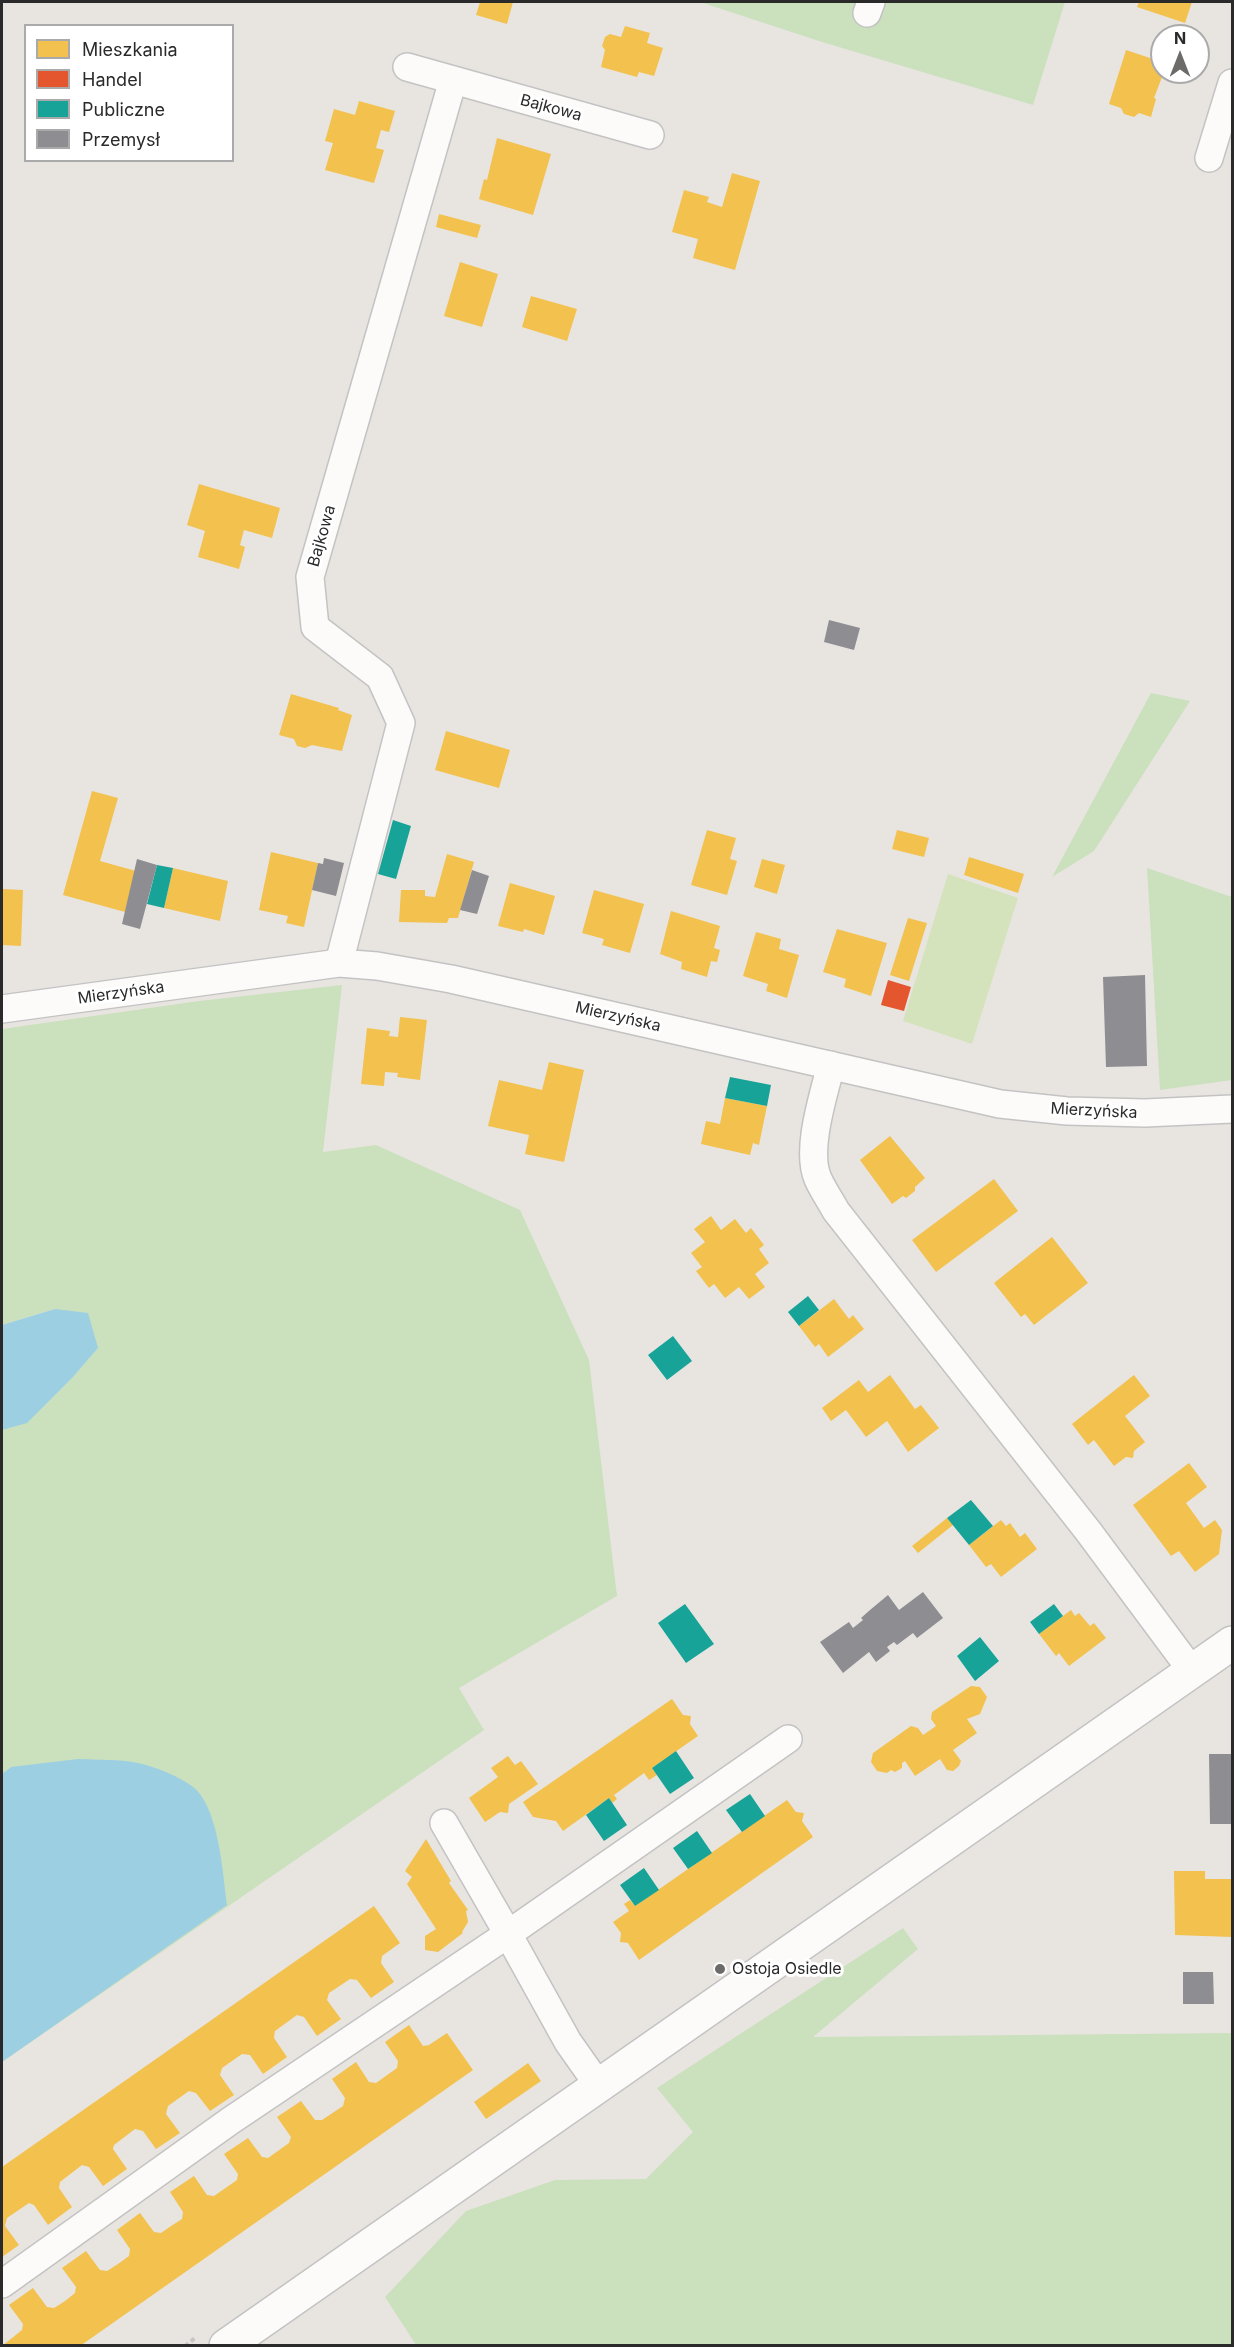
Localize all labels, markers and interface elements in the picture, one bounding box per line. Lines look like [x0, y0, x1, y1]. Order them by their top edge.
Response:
legend [24, 24, 234, 162]
north arrow [1150, 24, 1210, 84]
text: N [1174, 28, 1186, 48]
text: Mieszkania [82, 39, 178, 60]
text: Handel [82, 69, 142, 90]
street label: Bajkowa [518, 91, 584, 125]
text: Publiczne [82, 99, 165, 120]
text: Przemysł [82, 129, 160, 150]
street label: Bajkowa [304, 503, 340, 569]
street label: Mierzyńska [77, 977, 165, 1009]
street label: Mierzyńska [573, 998, 663, 1036]
street label: Mierzyńska [1050, 1099, 1138, 1123]
place label: Ostoja Osiedle [732, 1959, 842, 1979]
marker: Ostoja Osiedle [713, 1962, 727, 1976]

